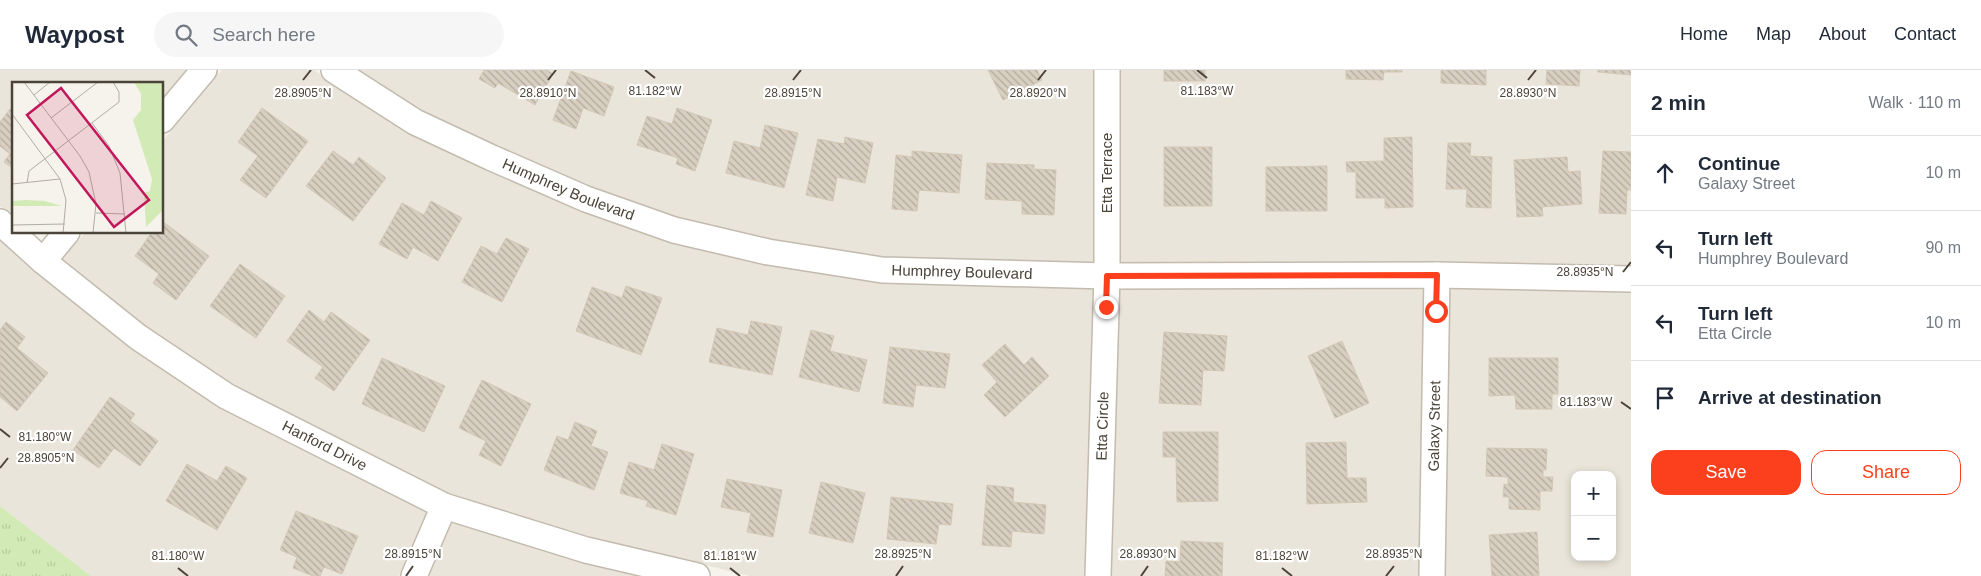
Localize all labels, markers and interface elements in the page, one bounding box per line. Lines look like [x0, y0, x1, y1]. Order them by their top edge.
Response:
search box [154, 12, 504, 57]
text: Waypost [25, 21, 124, 48]
icon: search [172, 21, 200, 49]
text: Search here [212, 24, 316, 45]
text: Home [1680, 24, 1728, 44]
text: Map [1756, 24, 1791, 44]
text: About [1819, 24, 1866, 44]
text: Contact [1894, 24, 1956, 44]
inset map [12, 82, 164, 234]
text: 81.182°W [629, 84, 682, 98]
text: 81.183°W [1181, 84, 1234, 98]
text: 28.8905°N [275, 86, 331, 100]
text: 28.8910°N [520, 86, 576, 100]
text: 28.8915°N [765, 86, 821, 100]
text: 28.8920°N [1010, 86, 1066, 100]
text: 28.8930°N [1500, 86, 1556, 100]
text: 2 min [1651, 91, 1706, 114]
text: Walk · 110 m [1869, 94, 1961, 111]
street label: Etta Terrace [1098, 133, 1115, 213]
text: Continue [1698, 153, 1780, 174]
street label: Humphrey Boulevard [500, 155, 637, 223]
icon: ahead [1651, 159, 1679, 187]
text: 10 m [1925, 164, 1961, 181]
text: Galaxy Street [1698, 175, 1795, 192]
text: Turn left [1698, 228, 1773, 249]
icon: left [1651, 234, 1679, 262]
text: 90 m [1925, 239, 1961, 256]
text: Humphrey Boulevard [1698, 250, 1848, 267]
street label: Humphrey Boulevard [891, 261, 1033, 282]
text: 28.8935°N [1557, 265, 1613, 279]
route end [1095, 296, 1118, 319]
route start [1425, 300, 1448, 323]
text: Turn left [1698, 303, 1773, 324]
icon: left [1651, 309, 1679, 337]
text: 10 m [1925, 314, 1961, 331]
text: Etta Circle [1698, 325, 1772, 342]
street label: Galaxy Street [1425, 380, 1443, 472]
icon: arrive [1651, 384, 1679, 412]
text: Arrive at destination [1698, 387, 1882, 408]
street label: Etta Circle [1092, 391, 1112, 461]
text: 81.183°W [1560, 395, 1613, 409]
street label: Hanford Drive [280, 417, 370, 474]
text: 81.180°W [19, 430, 72, 444]
button: Save [1651, 450, 1801, 495]
button: Share [1811, 450, 1961, 495]
text: 28.8905°N [18, 451, 74, 465]
map controls [1571, 471, 1616, 561]
button: + [1571, 471, 1616, 516]
button: − [1571, 516, 1616, 561]
text: 28.8915°N [385, 547, 441, 561]
text: 28.8925°N [875, 547, 931, 561]
text: 28.8930°N [1120, 547, 1176, 561]
text: 28.8935°N [1366, 547, 1422, 561]
text: 81.180°W [152, 549, 205, 563]
text: 81.181°W [704, 549, 757, 563]
text: 81.182°W [1256, 549, 1309, 563]

